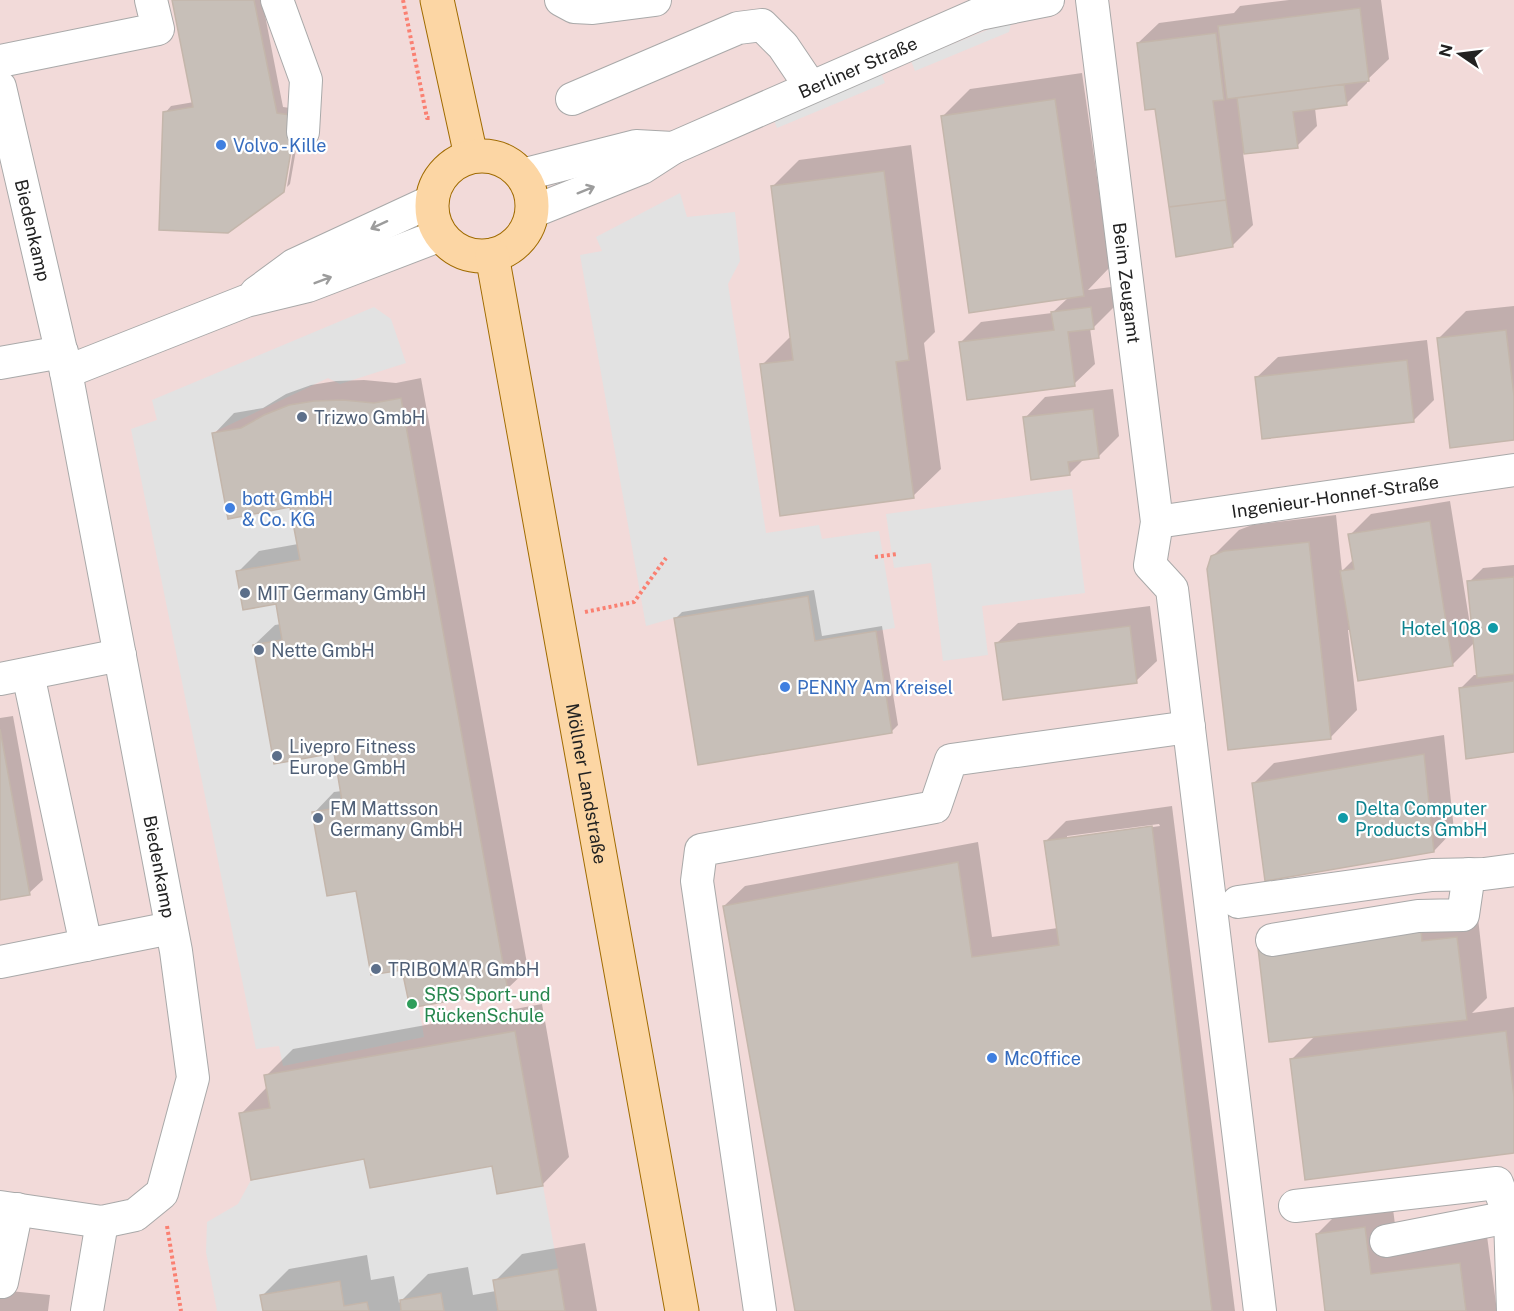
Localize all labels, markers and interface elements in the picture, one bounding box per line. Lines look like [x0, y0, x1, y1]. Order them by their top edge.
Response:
north arrow [1430, 24, 1490, 84]
street label: Berliner Straße [795, 32, 920, 102]
text: N [1435, 42, 1457, 59]
place label: Volvo - Kille [233, 135, 326, 156]
marker: Volvo - Kille [214, 138, 228, 152]
street label: Biedenkamp [11, 177, 55, 283]
one-way arrow [577, 184, 595, 195]
one-way arrow [371, 220, 389, 232]
street label: Beim Zeugamt [1109, 221, 1145, 345]
one-way arrow [313, 274, 331, 285]
place label: Trizwo GmbH [314, 407, 426, 428]
marker: Trizwo GmbH [295, 410, 309, 424]
street label: Ingenieur-Honnef-Straße [1230, 471, 1440, 522]
place label: bott GmbH & Co. KG [242, 488, 333, 530]
marker: bott GmbH & Co. KG [223, 501, 237, 515]
place label: MIT Germany GmbH [257, 583, 426, 604]
marker: MIT Germany GmbH [238, 586, 252, 600]
place label: Hotel 108 [1401, 618, 1481, 639]
marker: Hotel 108 [1486, 621, 1500, 635]
place label: Nette GmbH [271, 640, 375, 661]
marker: Nette GmbH [252, 643, 266, 657]
place label: PENNY Am Kreisel [797, 677, 953, 698]
marker: PENNY Am Kreisel [778, 680, 792, 694]
street label: Möllner Landstraße [562, 701, 612, 866]
place label: Livepro Fitness Europe GmbH [289, 736, 416, 778]
marker: Livepro Fitness Europe GmbH [270, 749, 284, 763]
place label: FM Mattsson Germany GmbH [330, 798, 463, 840]
place label: Delta Computer Products GmbH [1355, 798, 1488, 840]
marker: FM Mattsson Germany GmbH [311, 811, 325, 825]
marker: Delta Computer Products GmbH [1336, 811, 1350, 825]
street label: Biedenkamp [140, 813, 180, 920]
place label: TRIBOMAR GmbH [388, 959, 540, 980]
marker: TRIBOMAR GmbH [369, 962, 383, 976]
place label: SRS Sport- und RückenSchule [424, 984, 550, 1026]
marker: SRS Sport- und RückenSchule [405, 997, 419, 1011]
place label: McOffice [1004, 1048, 1081, 1069]
marker: McOffice [985, 1051, 999, 1065]

